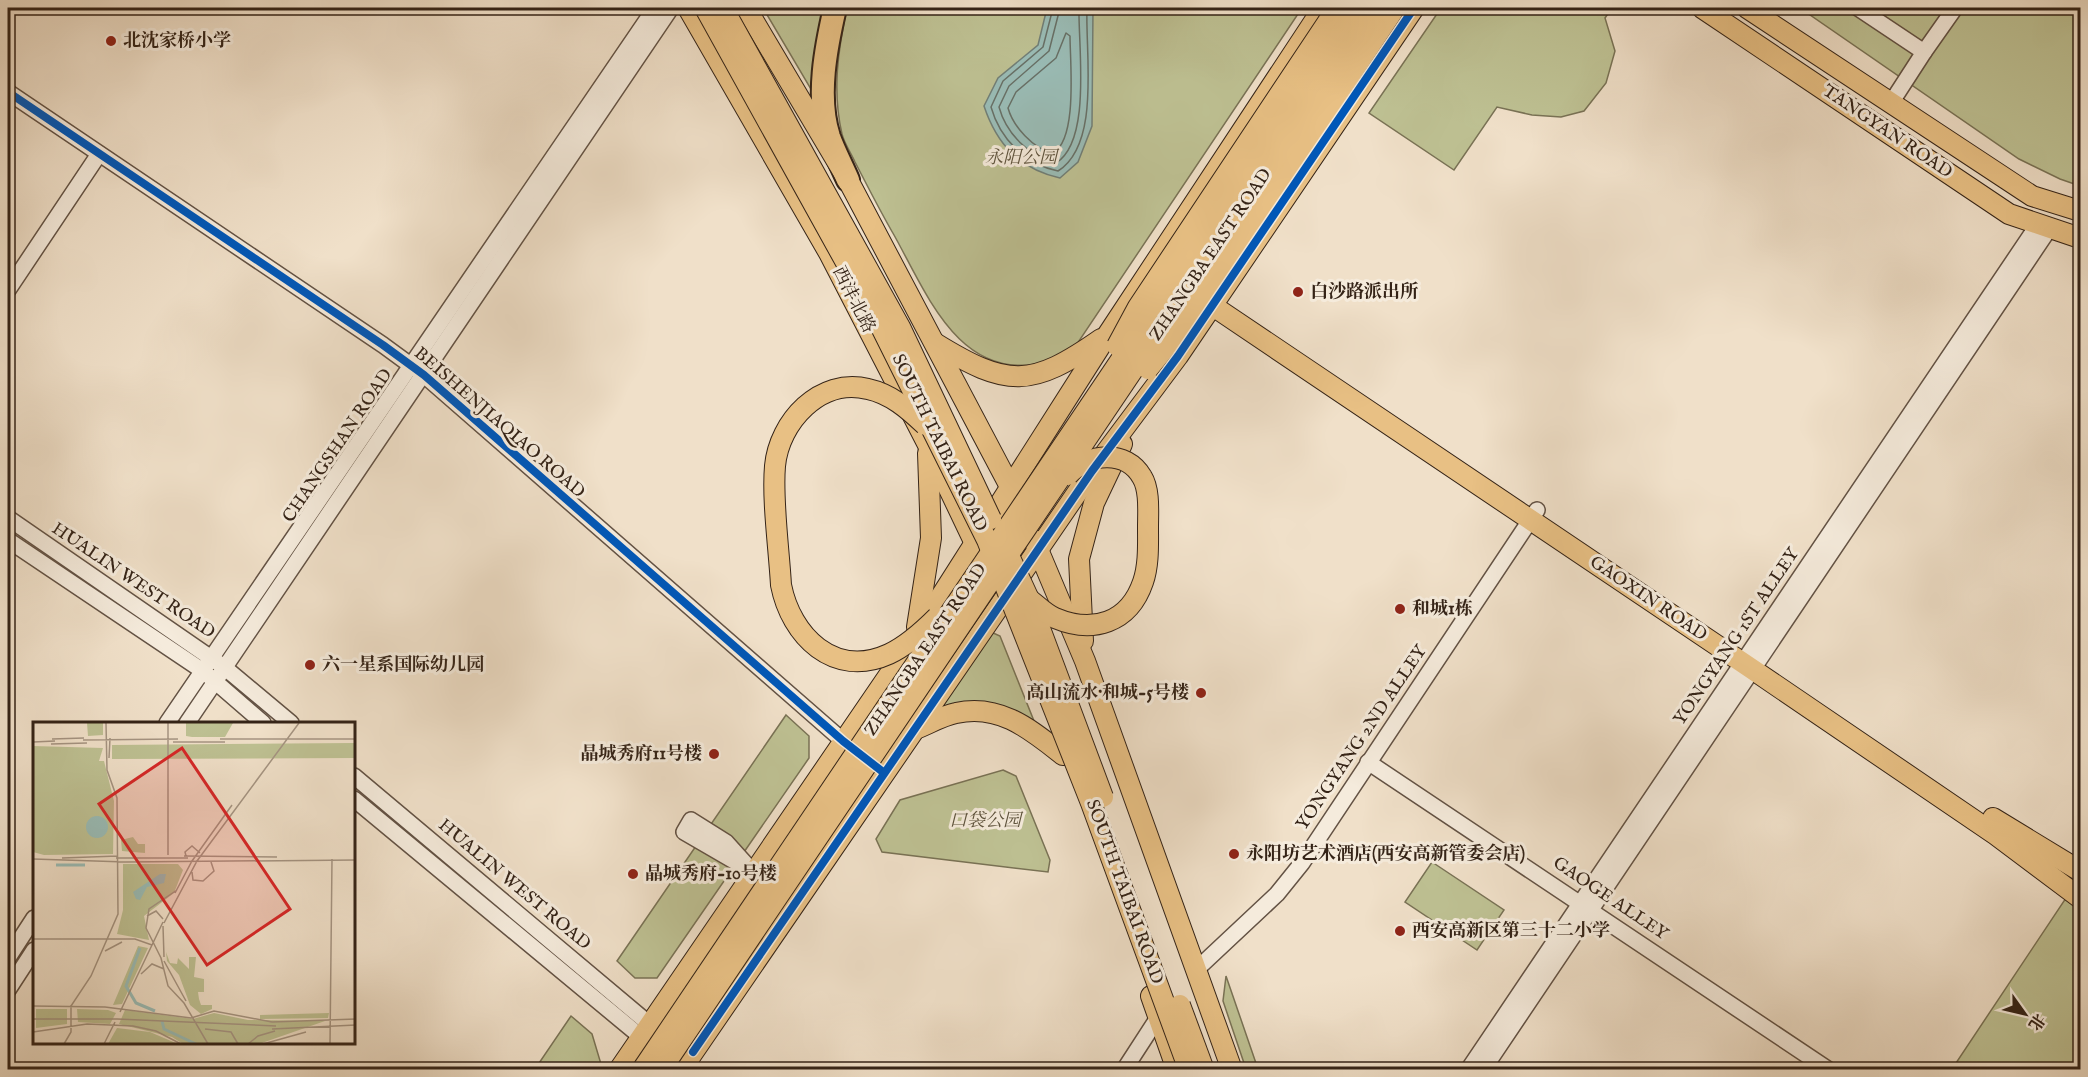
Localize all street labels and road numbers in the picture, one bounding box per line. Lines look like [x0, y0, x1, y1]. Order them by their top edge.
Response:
street label: TANGYAN ROAD [1818, 80, 1956, 184]
street label: ZHANGBA EAST ROAD [1145, 164, 1277, 346]
street label: 西沣北路 [826, 263, 880, 337]
street label: BEISHENJIAQIAO ROAD [409, 342, 589, 504]
street label: SOUTH TAIBAI ROAD [886, 350, 992, 536]
street label: CHANGSHAN ROAD [278, 365, 398, 527]
street label: HUALIN WEST ROAD [47, 518, 219, 644]
street label: YONGYANG 1ST ALLEY [1669, 543, 1805, 730]
street label: GAOXIN ROAD [1585, 551, 1711, 647]
street label: ZHANGBA EAST ROAD [860, 559, 992, 741]
street label: YONGYANG 2ND ALLEY [1291, 640, 1433, 835]
street label: SOUTH TAIBAI ROAD [1080, 797, 1168, 987]
street label: HUALIN WEST ROAD [433, 814, 595, 956]
street label: GAOGE ALLEY [1548, 852, 1673, 946]

